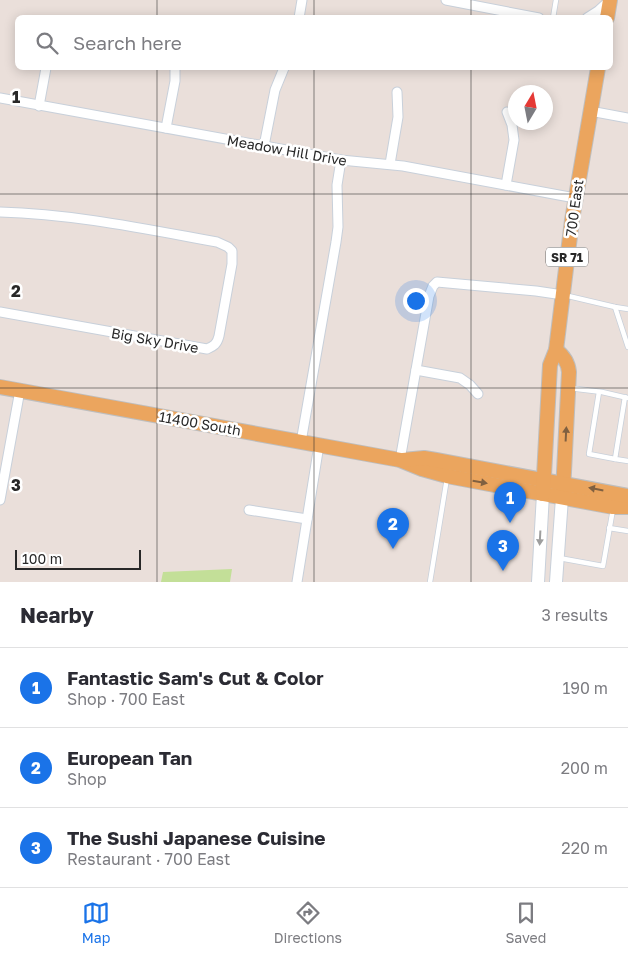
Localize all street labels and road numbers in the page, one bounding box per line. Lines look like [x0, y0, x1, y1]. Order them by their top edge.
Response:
street label: Meadow Hill Drive [226, 131, 348, 169]
street label: 700 East [562, 178, 586, 238]
road number: SR 71 [546, 248, 588, 266]
street label: Big Sky Drive [110, 324, 200, 356]
street label: 11400 South [158, 407, 242, 439]

